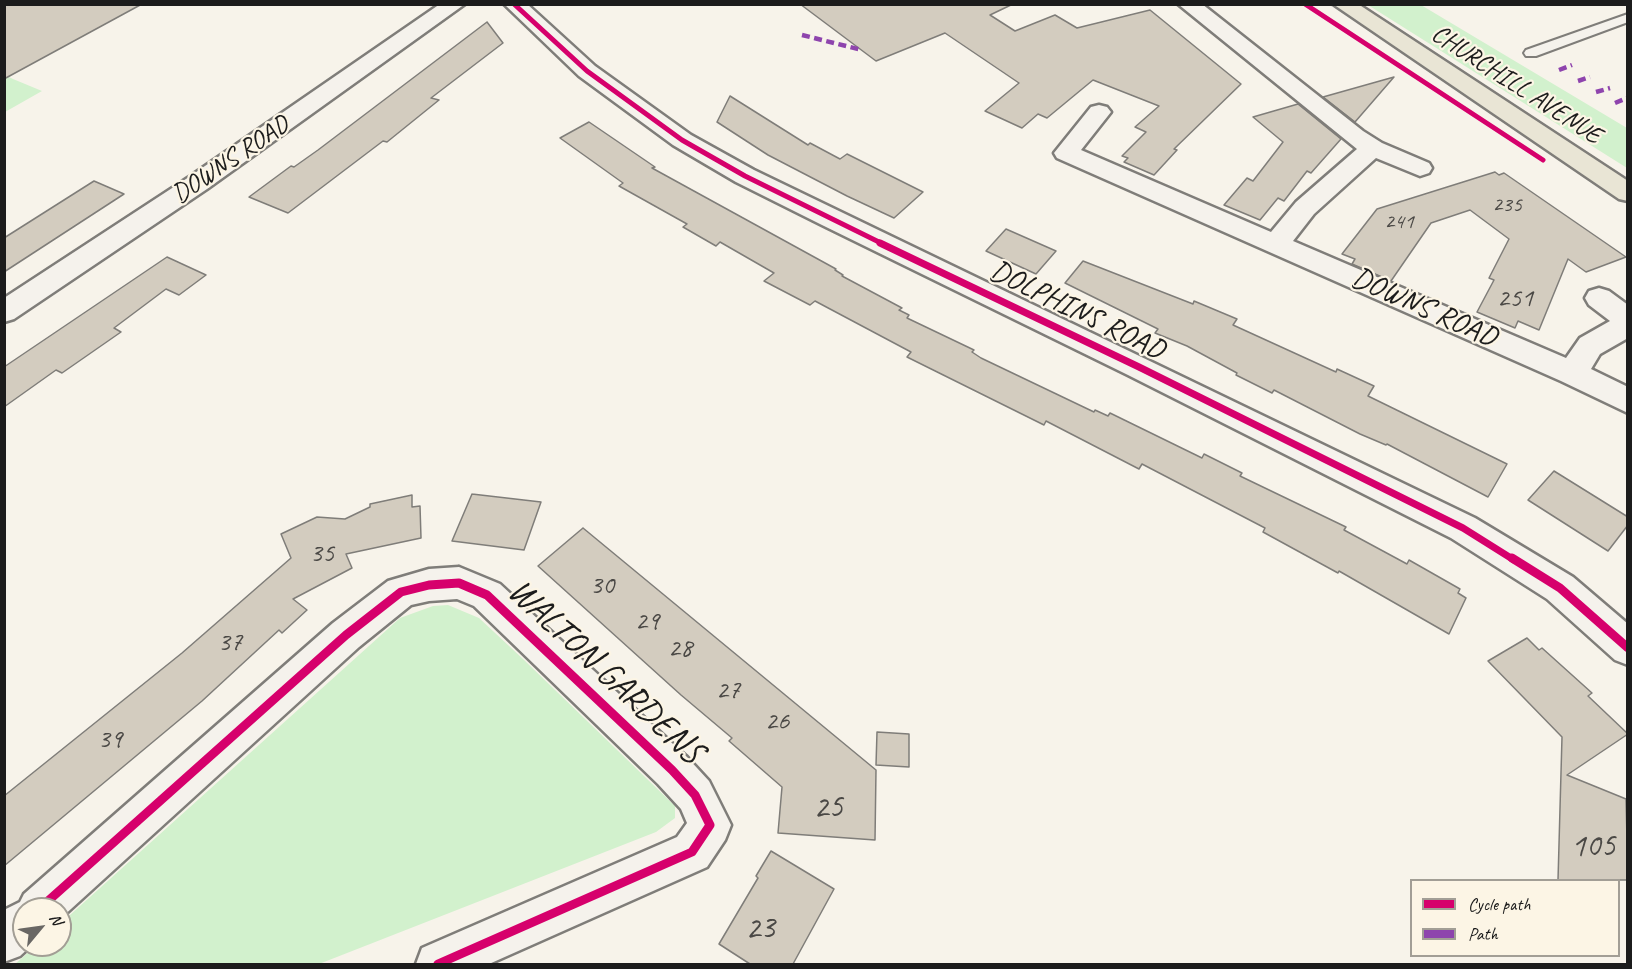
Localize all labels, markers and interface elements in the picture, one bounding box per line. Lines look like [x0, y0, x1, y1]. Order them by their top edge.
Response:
street label: CHURCHILL AVENUE [1425, 18, 1607, 152]
street label: DOWNS ROAD [167, 109, 295, 211]
house number: 235 [1492, 192, 1522, 218]
house number: 241 [1384, 209, 1414, 235]
street label: DOLPHINS ROAD [984, 253, 1170, 369]
street label: DOWNS ROAD [1346, 260, 1502, 356]
house number: 251 [1497, 283, 1533, 315]
house number: 35 [310, 538, 334, 570]
street label: WALTON GARDENS [498, 570, 712, 774]
house number: 30 [590, 570, 614, 602]
house number: 29 [635, 606, 659, 638]
house number: 37 [218, 627, 242, 659]
house number: 28 [668, 633, 692, 665]
house number: 27 [716, 675, 740, 707]
house number: 26 [765, 706, 789, 738]
house number: 39 [98, 724, 122, 756]
house number: 25 [813, 788, 843, 828]
house number: 105 [1571, 827, 1615, 867]
legend [1410, 879, 1620, 957]
text: Cycle path [1468, 893, 1530, 915]
north arrow [12, 897, 72, 957]
house number: 23 [745, 909, 775, 949]
text: N [45, 910, 67, 928]
text: Path [1468, 923, 1498, 945]

